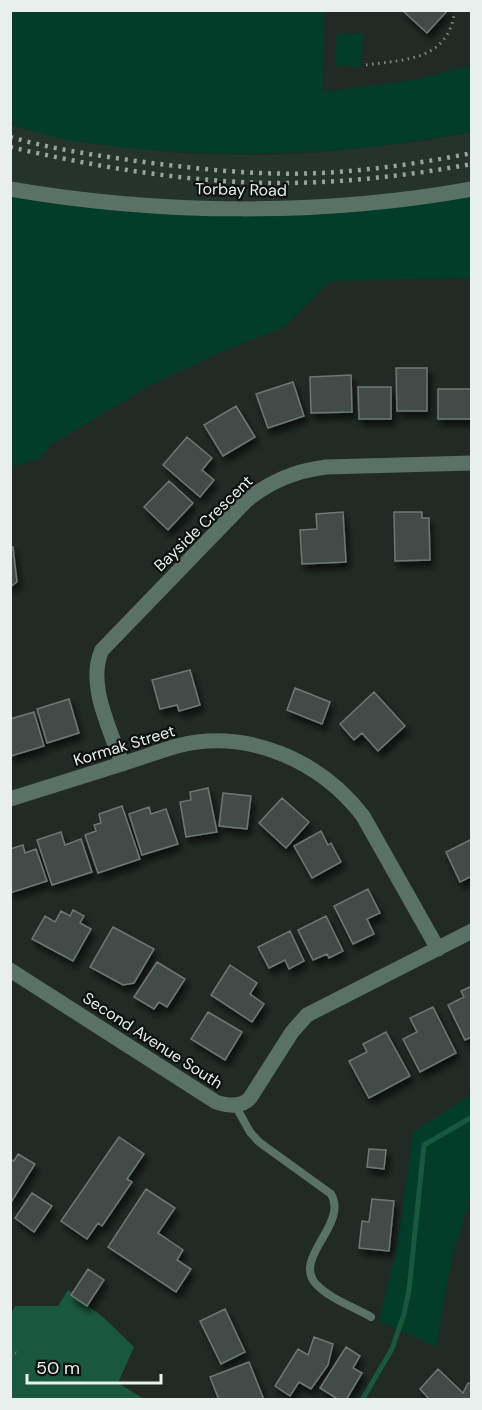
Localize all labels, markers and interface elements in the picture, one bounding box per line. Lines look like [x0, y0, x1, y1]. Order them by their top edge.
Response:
street label: Torbay Road [195, 178, 287, 201]
street label: Bayside Crescent [149, 471, 257, 576]
street label: Kormak Street [71, 720, 177, 771]
street label: Second Avenue South [79, 987, 227, 1093]
scale bar [27, 1347, 160, 1385]
text: 50 m [36, 1356, 80, 1380]

